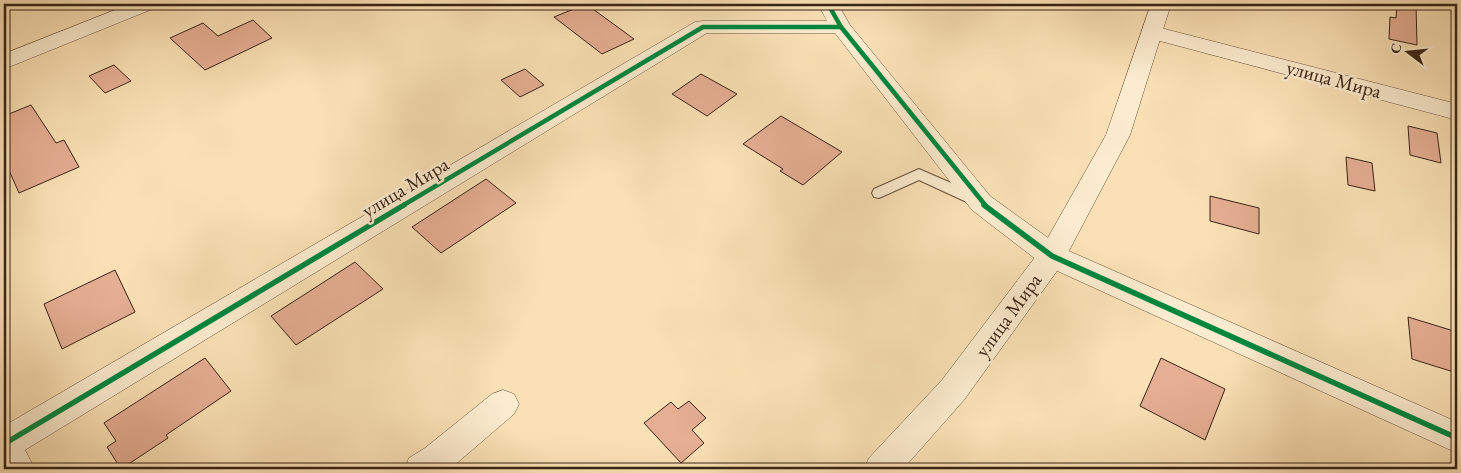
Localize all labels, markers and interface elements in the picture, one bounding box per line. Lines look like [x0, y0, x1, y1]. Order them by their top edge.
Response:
north arrow [1384, 28, 1434, 78]
text: С [1385, 41, 1406, 56]
street label: улица Мира [1284, 54, 1384, 104]
street label: улица Мира [357, 151, 453, 223]
street label: улица Мира [969, 268, 1047, 362]

